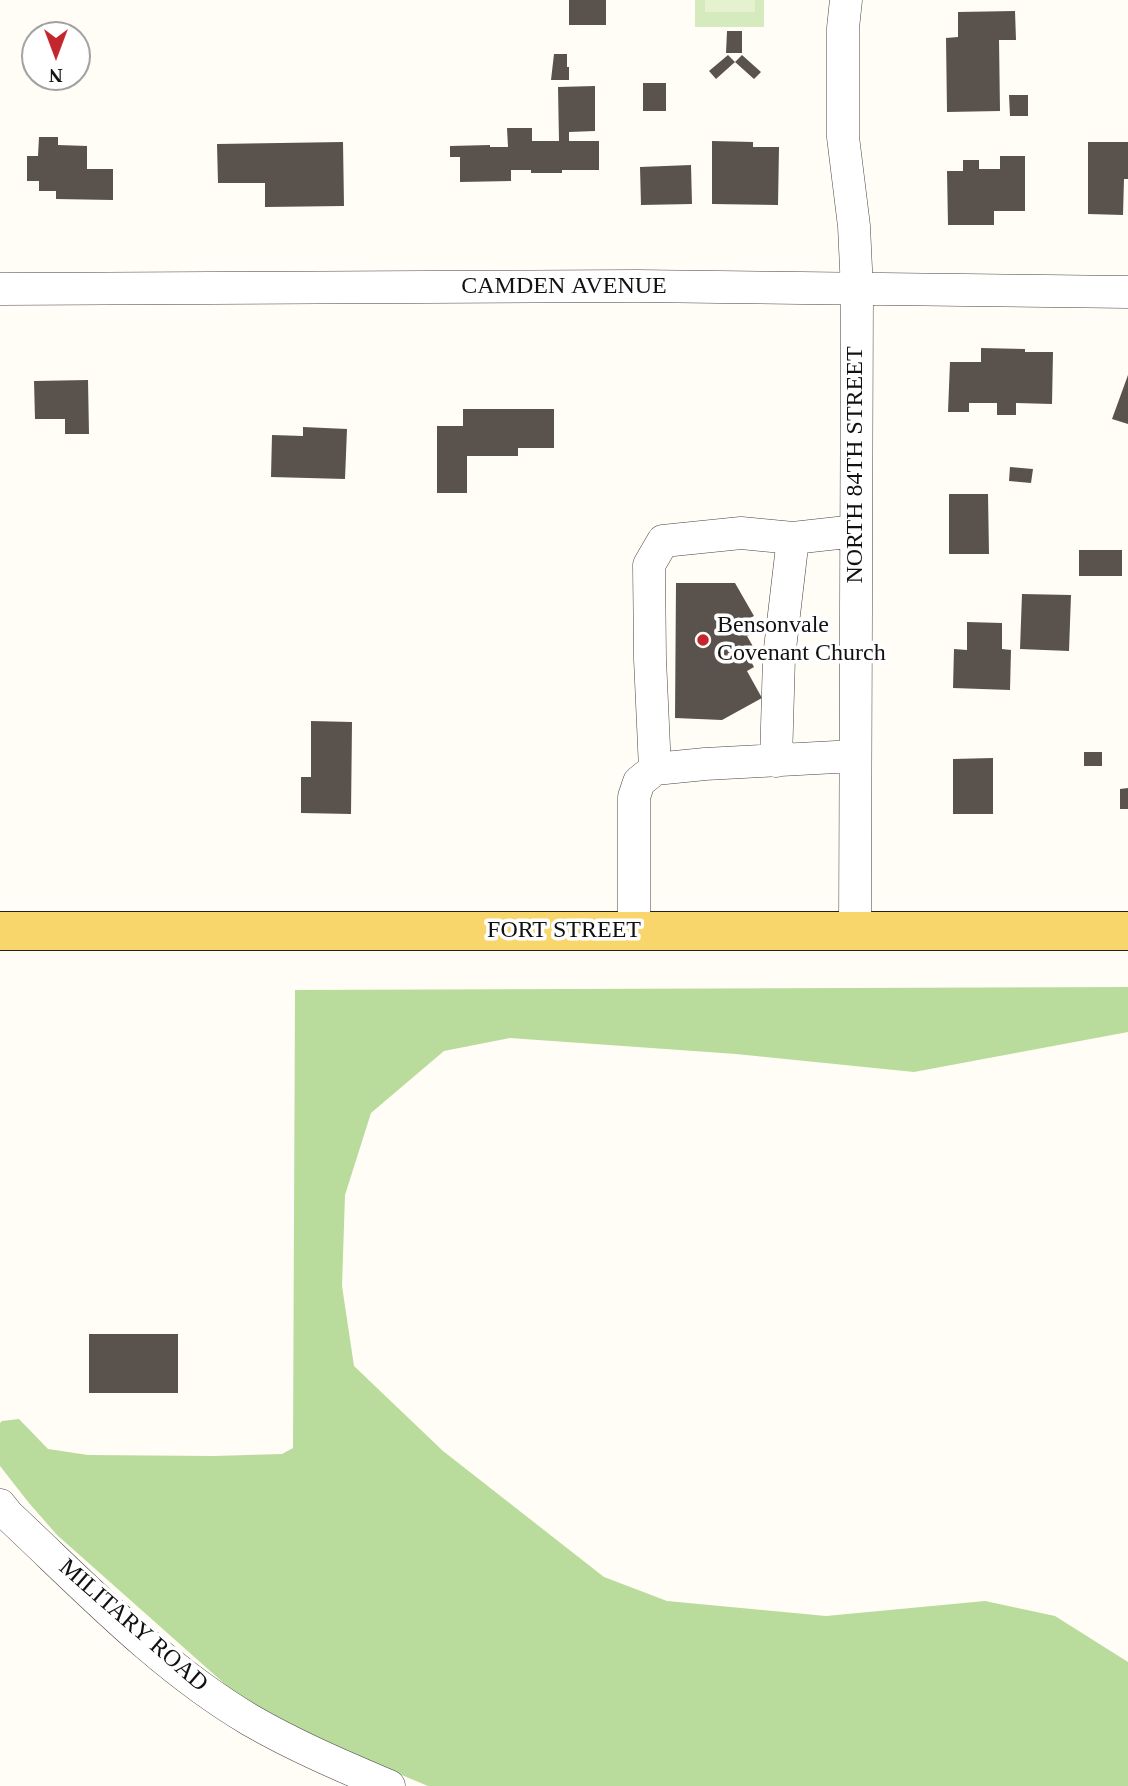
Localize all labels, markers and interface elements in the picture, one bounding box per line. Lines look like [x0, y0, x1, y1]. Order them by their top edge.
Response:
north arrow [21, 21, 91, 91]
text: N [49, 65, 63, 86]
street label: CAMDEN AVENUE [461, 273, 667, 301]
street label: NORTH 84TH STREET [842, 346, 870, 584]
place label: Bensonvale Covenant Church [717, 612, 886, 668]
marker: Bensonvale Covenant Church [695, 632, 711, 648]
street label: FORT STREET [487, 917, 641, 945]
street label: MILITARY ROAD [53, 1553, 213, 1699]

